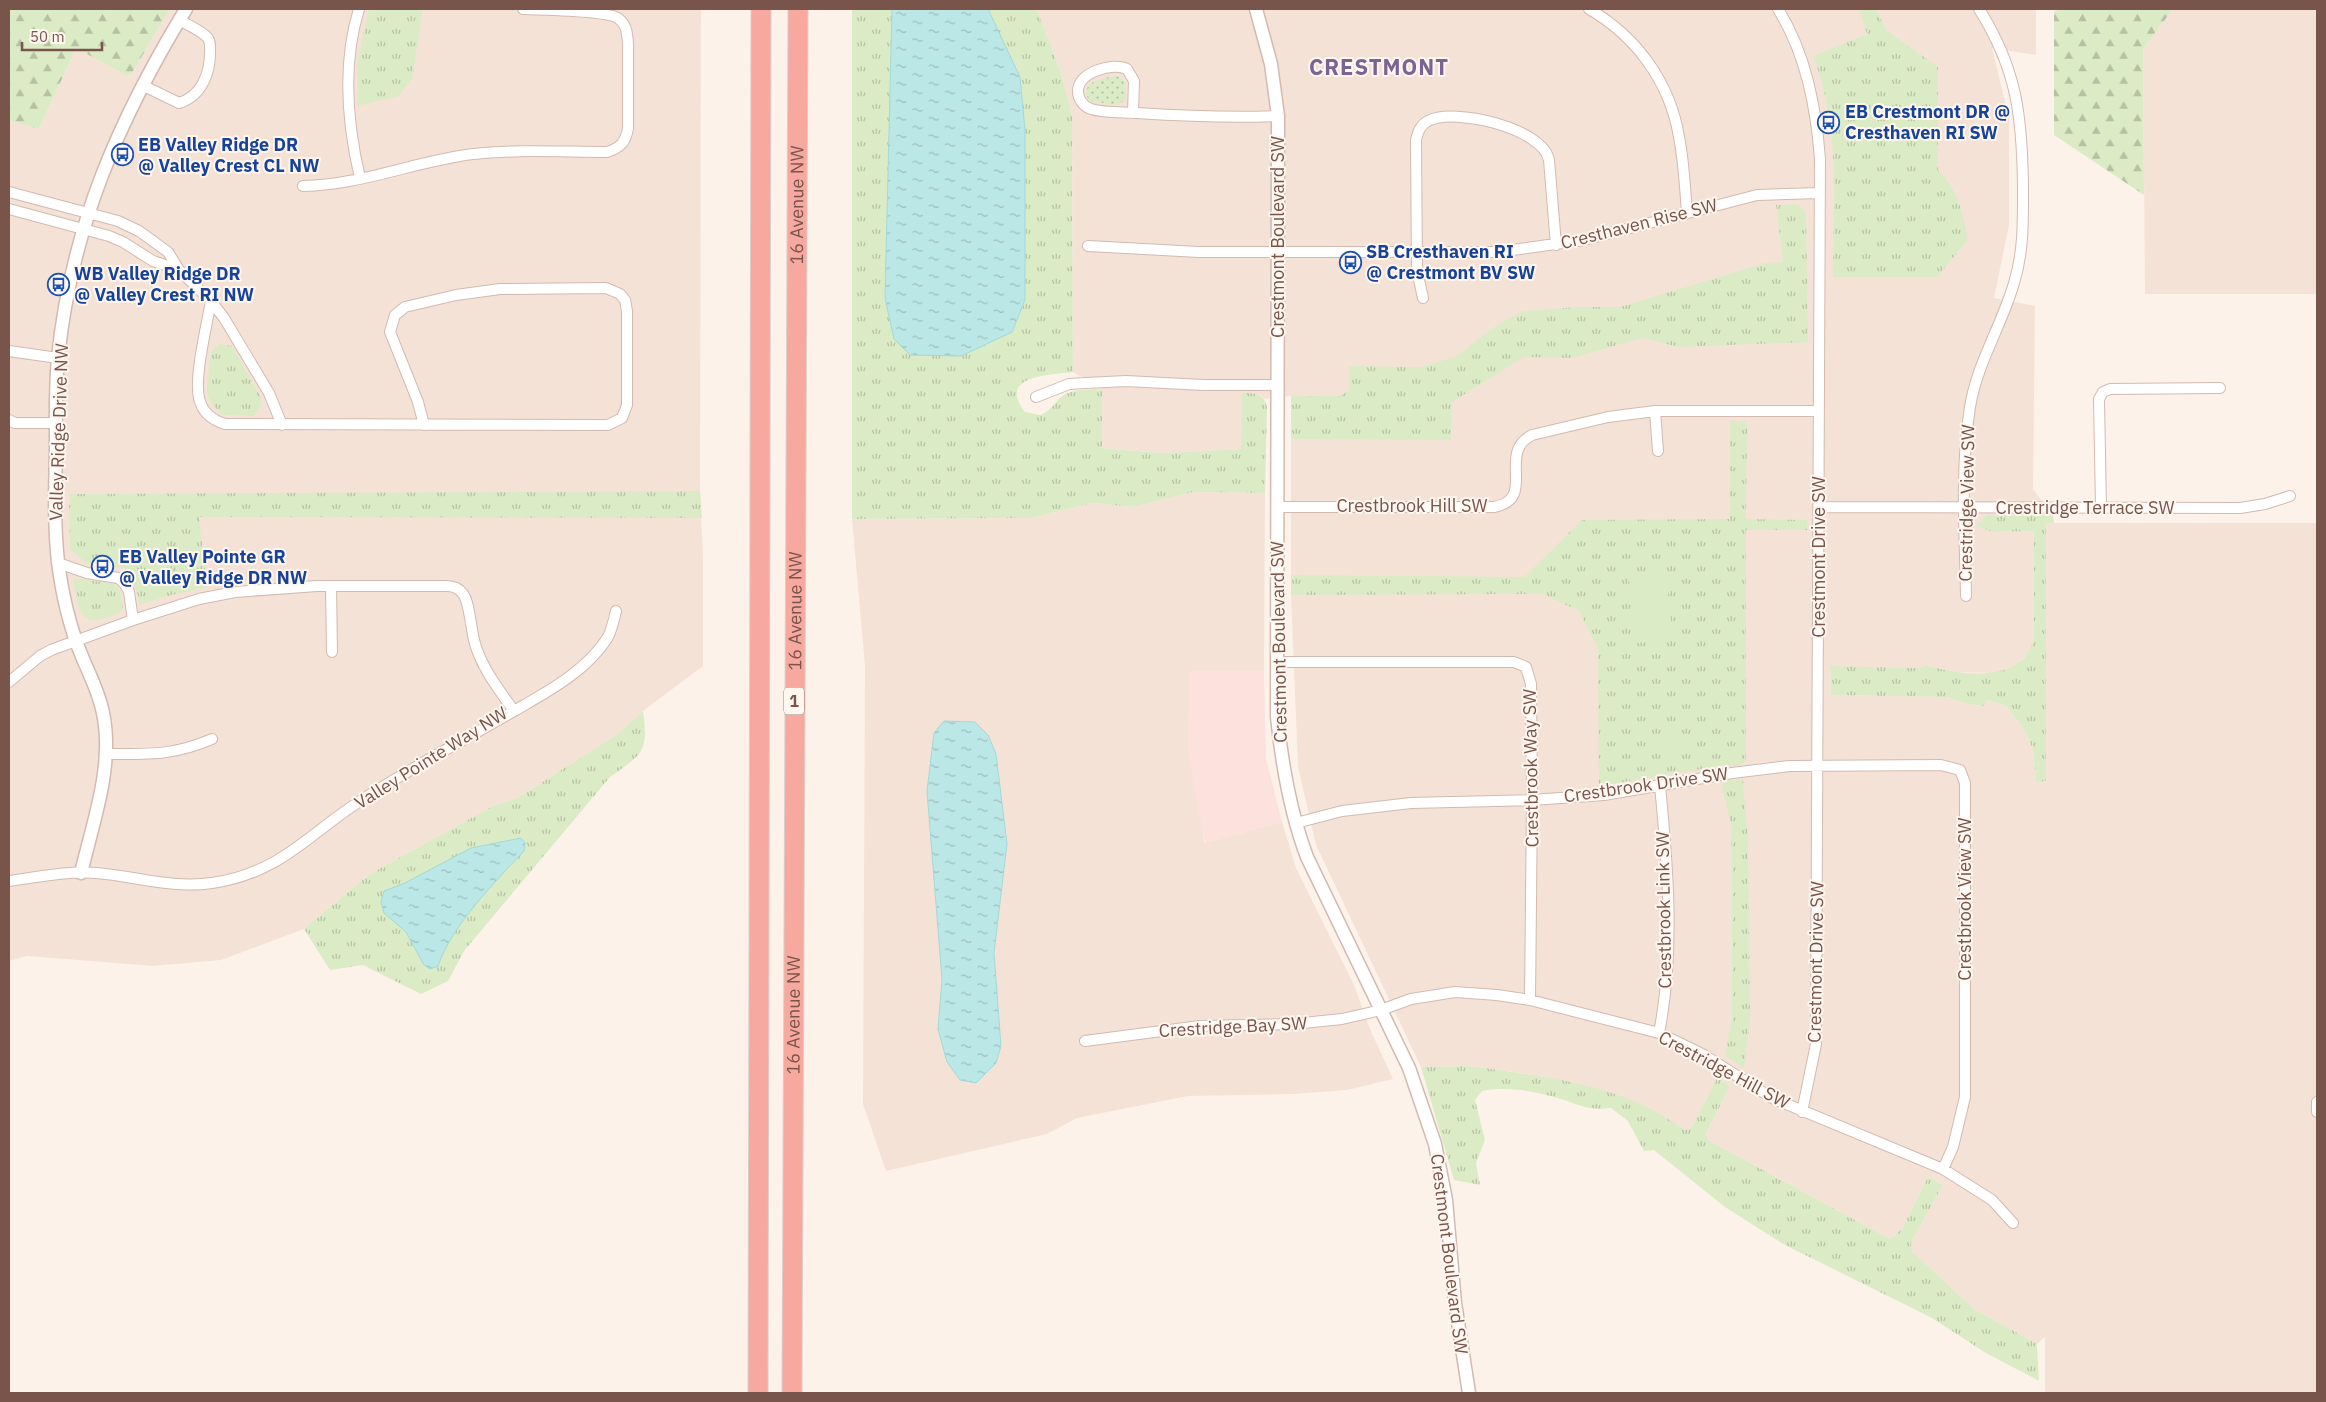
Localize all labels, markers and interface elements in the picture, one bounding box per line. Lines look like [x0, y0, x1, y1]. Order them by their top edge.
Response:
scale bar [22, 20, 102, 52]
text: 50 m [30, 27, 65, 46]
district label: CRESTMONT [1309, 52, 1449, 81]
place label: EB Crestmont DR @ Cresthaven RI SW [1845, 100, 2010, 144]
bus stop icon: EB Crestmont DR @ Cresthaven RI SW [1817, 110, 1841, 134]
place label: EB Valley Ridge DR @ Valley Crest CL NW [138, 133, 319, 177]
street label: Crestmont Boulevard SW [1266, 136, 1289, 338]
bus stop icon: EB Valley Ridge DR @ Valley Crest CL NW [110, 143, 134, 167]
street label: 16 Avenue NW [785, 145, 808, 265]
street label: Cresthaven Rise SW [1558, 193, 1720, 254]
place label: SB Cresthaven RI @ Crestmont BV SW [1366, 240, 1535, 284]
bus stop icon: SB Cresthaven RI @ Crestmont BV SW [1338, 250, 1362, 274]
place label: WB Valley Ridge DR @ Valley Crest RI NW [74, 262, 254, 306]
bus stop icon: WB Valley Ridge DR @ Valley Crest RI NW [46, 272, 70, 296]
street label: Valley Ridge Drive NW [44, 343, 73, 521]
street label: Crestridge View SW [1954, 424, 1979, 582]
street label: Crestmont Drive SW [1807, 476, 1830, 638]
street label: Crestbrook Hill SW [1336, 494, 1488, 517]
street label: Crestridge Terrace SW [1996, 496, 2175, 519]
street label: Crestmont Boulevard SW [1265, 541, 1292, 743]
place label: EB Valley Pointe GR @ Valley Ridge DR NW [119, 545, 307, 589]
street label: 16 Avenue NW [783, 551, 807, 671]
bus stop icon: EB Valley Pointe GR @ Valley Ridge DR NW [91, 555, 115, 579]
road number: 1 [784, 688, 804, 714]
street label: Crestbrook Way SW [1518, 689, 1543, 847]
street label: Valley Pointe Way NW [350, 701, 511, 814]
street label: Crestbrook Drive SW [1562, 762, 1730, 807]
street label: Crestbrook View SW [1953, 817, 1976, 981]
street label: Crestbrook Link SW [1651, 831, 1676, 989]
street label: Crestmont Drive SW [1803, 881, 1828, 1043]
street label: 16 Avenue NW [781, 955, 805, 1075]
street label: Crestridge Bay SW [1158, 1011, 1308, 1042]
street label: Crestridge Hill SW [1655, 1025, 1794, 1114]
street label: Crestmont Boulevard SW [1426, 1152, 1473, 1356]

